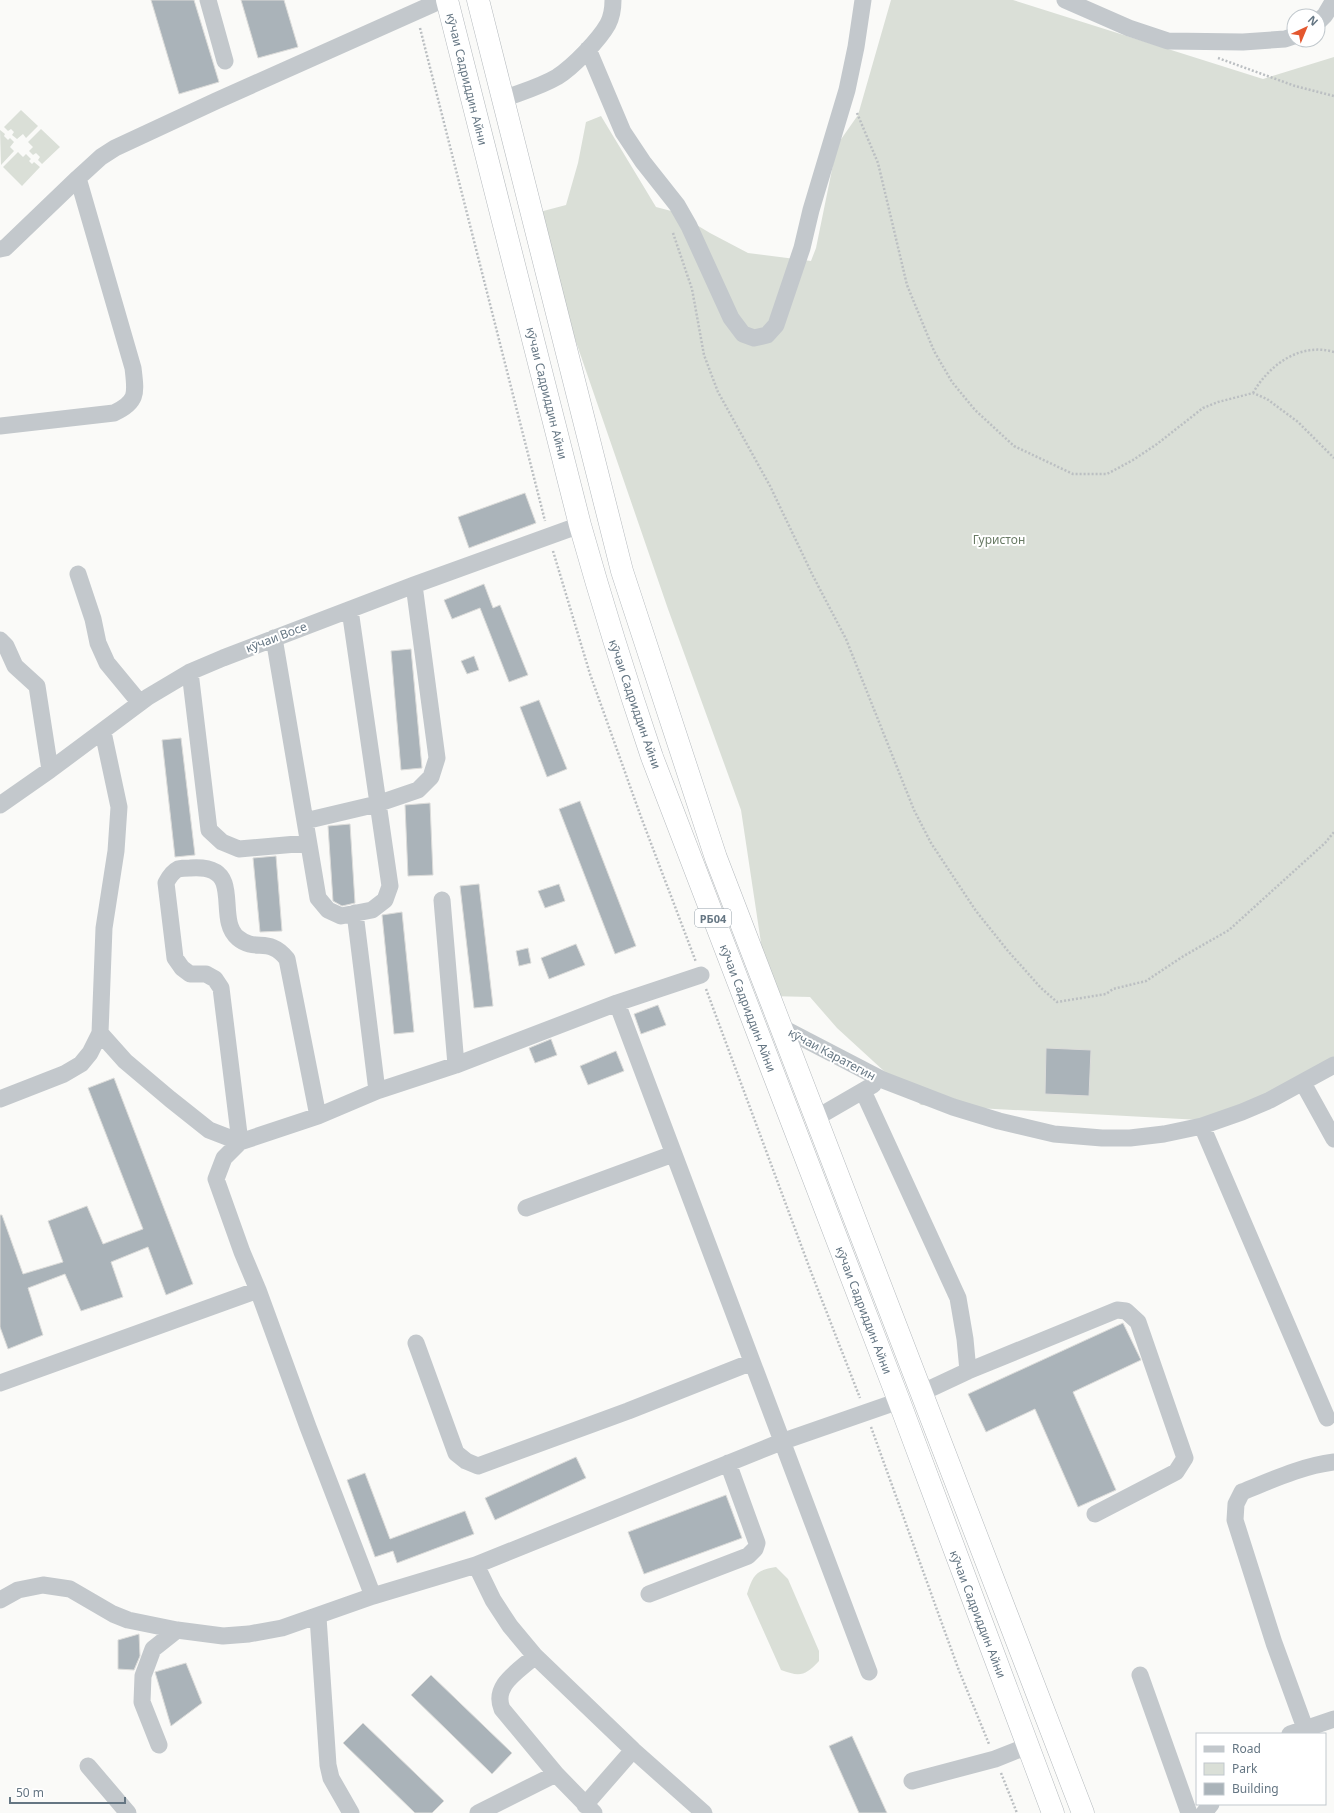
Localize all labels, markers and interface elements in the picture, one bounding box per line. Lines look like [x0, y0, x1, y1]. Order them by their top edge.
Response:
north arrow [1286, 8, 1326, 48]
street label: кӯчаи Садриддин Айни [442, 11, 492, 147]
text: N [1305, 12, 1322, 29]
street label: кӯчаи Садриддин Айни [522, 325, 572, 461]
park label: Гуристон [973, 531, 1025, 548]
street label: кӯчаи Восе [243, 617, 309, 656]
street label: кӯчаи Садриддин Айни [605, 637, 665, 771]
road number: РБ04 [695, 909, 731, 927]
street label: кӯчаи Садриддин Айни [716, 942, 780, 1074]
street label: кӯчаи Каратегин [785, 1024, 879, 1084]
street label: кӯчаи Садриддин Айни [832, 1244, 896, 1376]
street label: кӯчаи Садриддин Айни [946, 1548, 1010, 1680]
legend [1196, 1733, 1326, 1805]
text: Road [1232, 1740, 1261, 1757]
text: Park [1232, 1760, 1258, 1777]
scale bar [10, 1779, 125, 1805]
text: Building [1232, 1780, 1279, 1797]
text: 50 m [16, 1784, 44, 1801]

